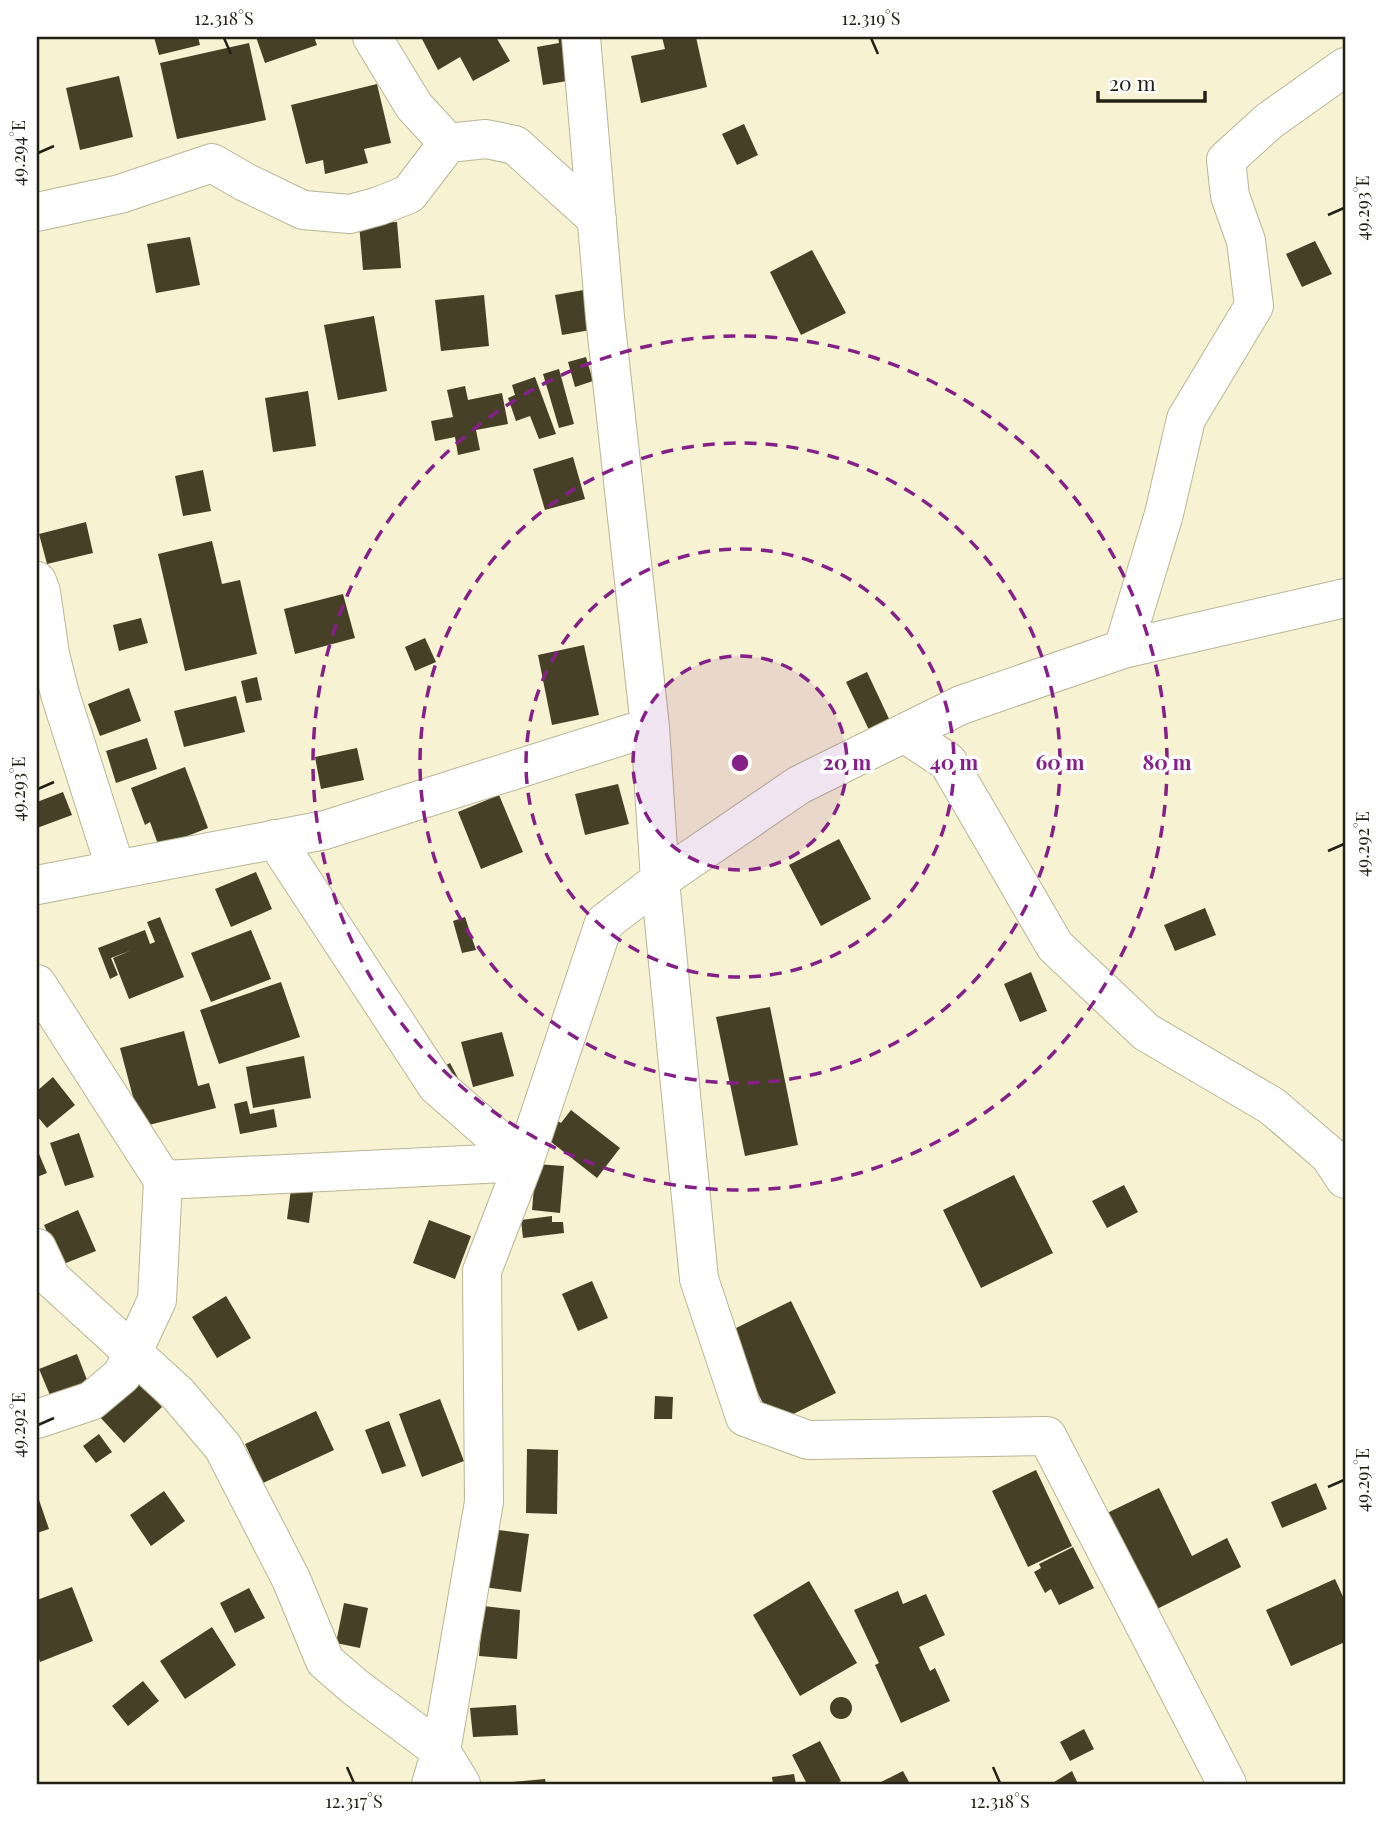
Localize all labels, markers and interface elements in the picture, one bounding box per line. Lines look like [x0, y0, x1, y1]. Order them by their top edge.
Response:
text: 12.318°S [194, 6, 254, 30]
text: 12.319°S [842, 6, 900, 30]
scale bar [1098, 60, 1205, 104]
text: 20 m [1109, 68, 1156, 96]
text: 49.294°E [6, 120, 30, 186]
text: 49.293°E [1350, 175, 1374, 240]
text: 20 m [823, 747, 871, 775]
text: 40 m [930, 747, 978, 775]
text: 60 m [1035, 747, 1085, 775]
text: 80 m [1142, 747, 1192, 775]
centre of rings [728, 751, 752, 775]
text: 49.293°E [6, 756, 30, 821]
text: 49.292°E [1350, 811, 1374, 877]
text: 49.292°E [6, 1392, 30, 1458]
text: 49.291°E [1350, 1448, 1374, 1512]
text: 12.317°S [325, 1789, 383, 1813]
text: 12.318°S [970, 1789, 1030, 1813]

